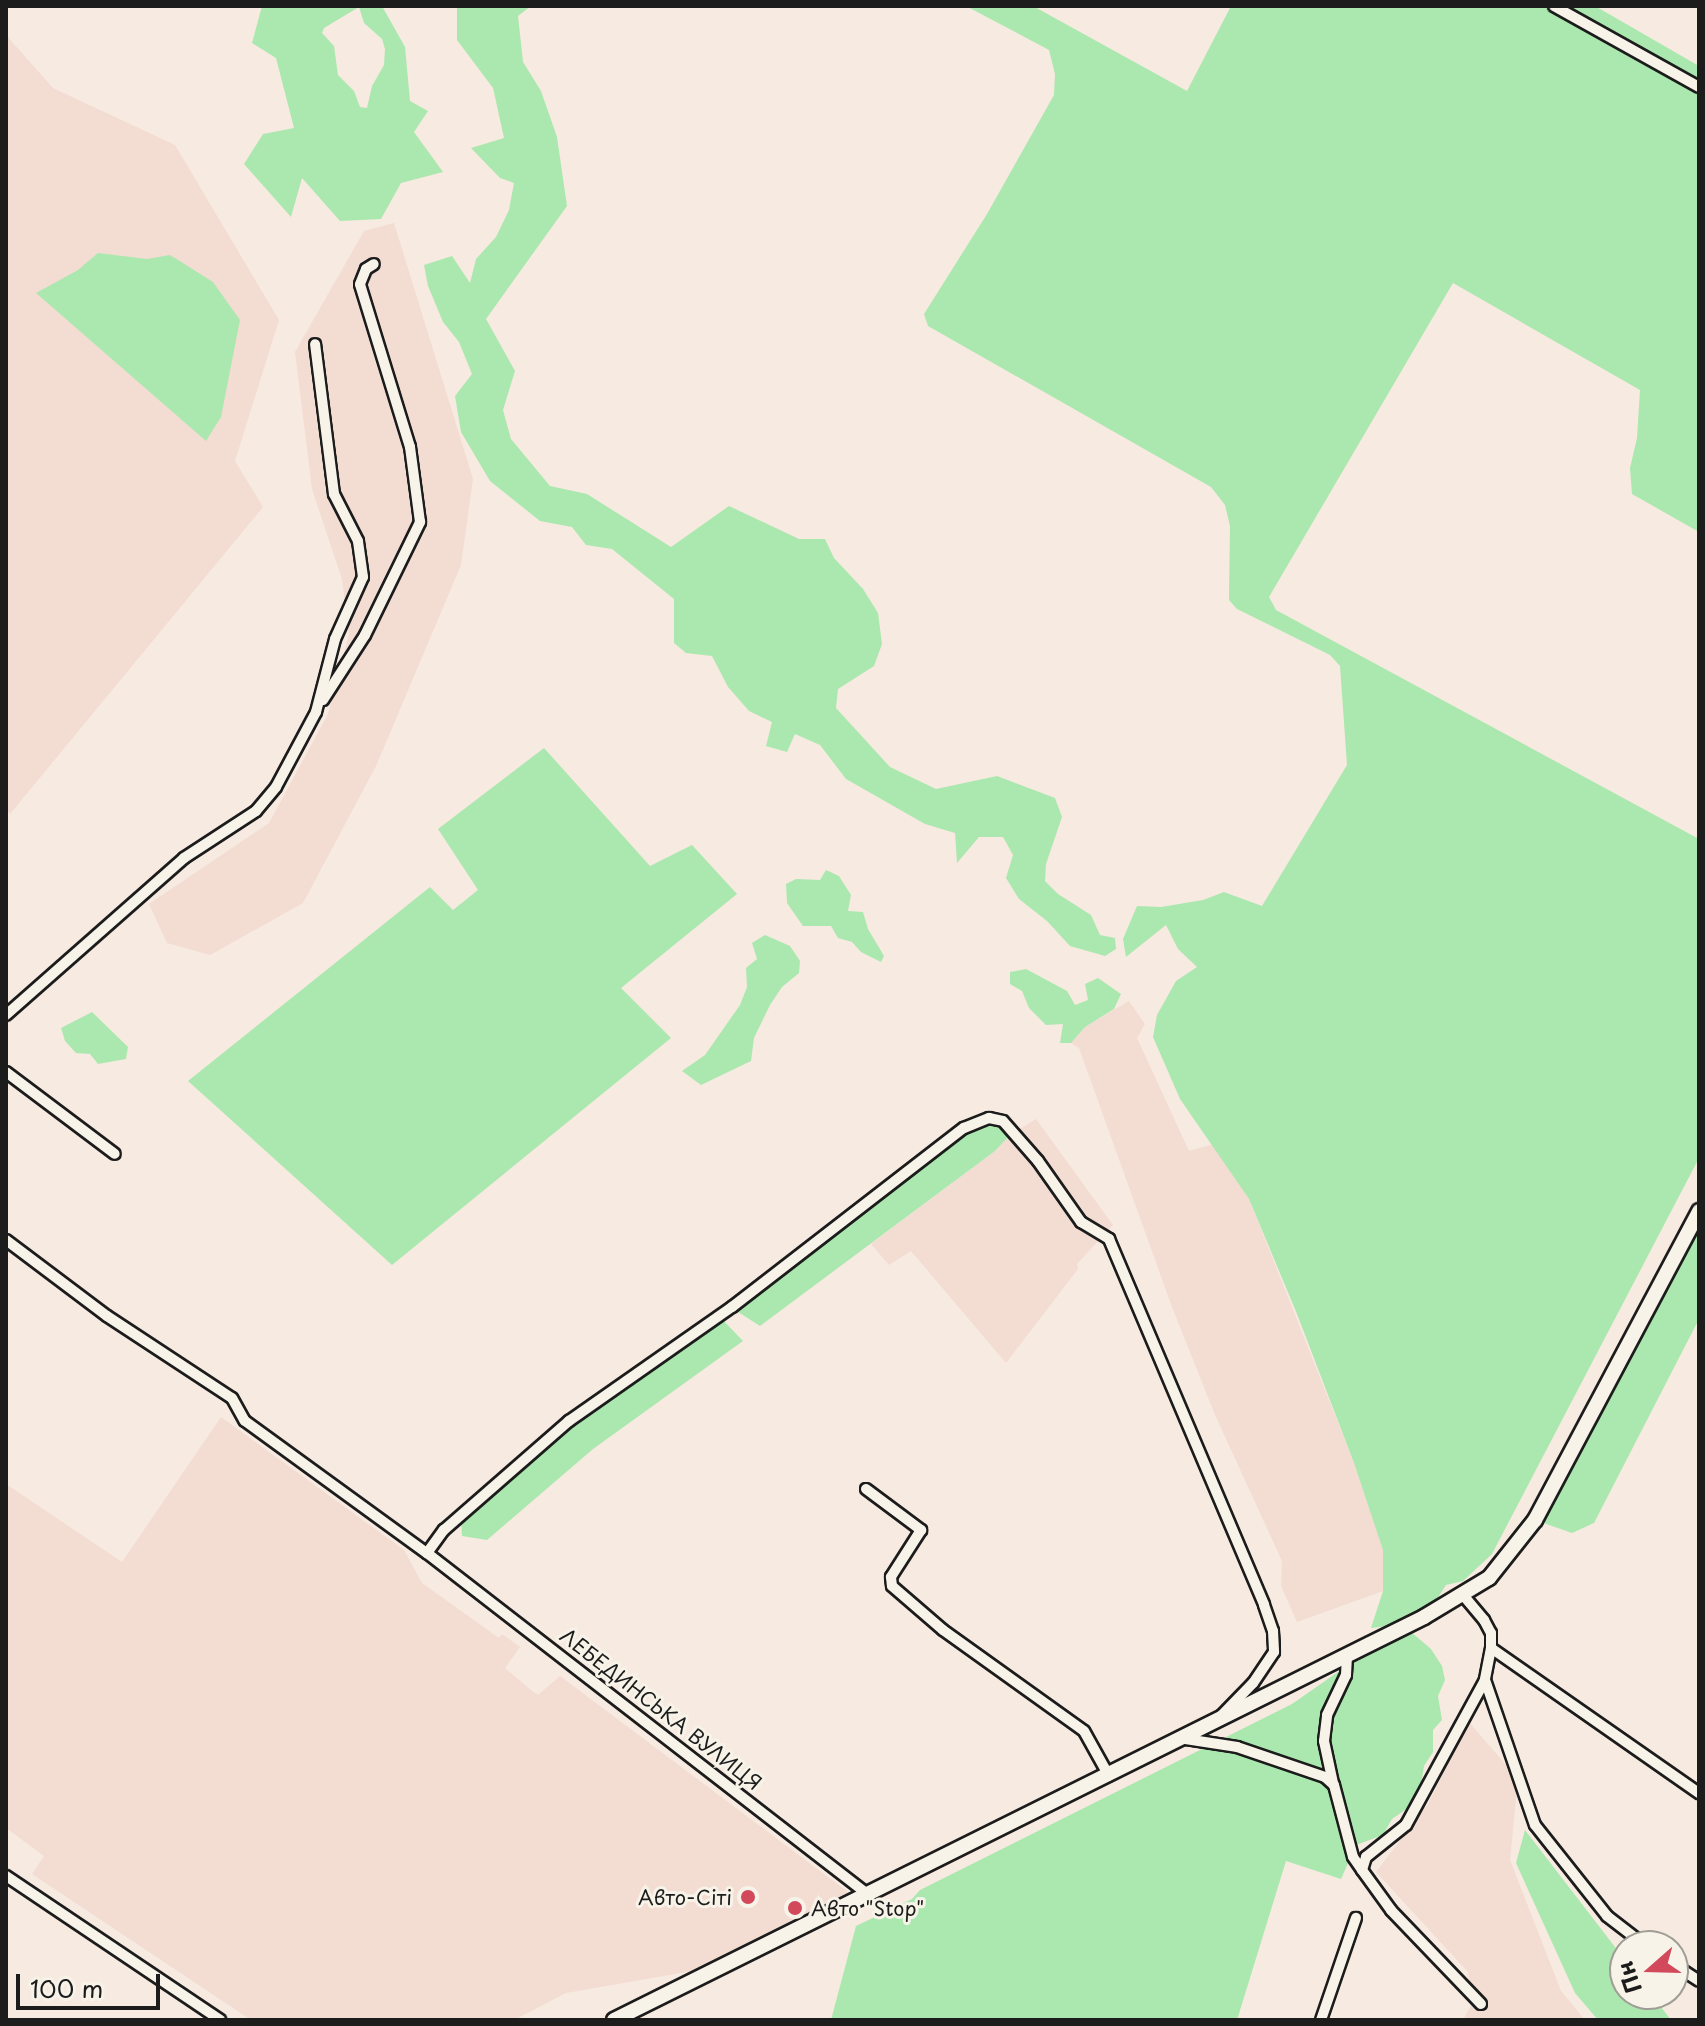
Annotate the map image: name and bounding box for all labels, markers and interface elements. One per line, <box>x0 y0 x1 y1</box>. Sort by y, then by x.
street label: ЛЕБЕДИНСЬКА ВУЛИЦЯ <box>556 1623 766 1795</box>
place label: Авто-Сіті <box>638 1885 732 1909</box>
marker: Авто-Сіті <box>739 1888 757 1906</box>
place label: Авто "Stop" <box>811 1896 924 1920</box>
marker: Авто "Stop" <box>786 1899 804 1917</box>
north arrow <box>1609 1930 1689 2010</box>
text: Пн <box>1607 1957 1649 1998</box>
scale bar <box>20 1958 164 2008</box>
text: 100 m <box>30 1970 103 2006</box>

